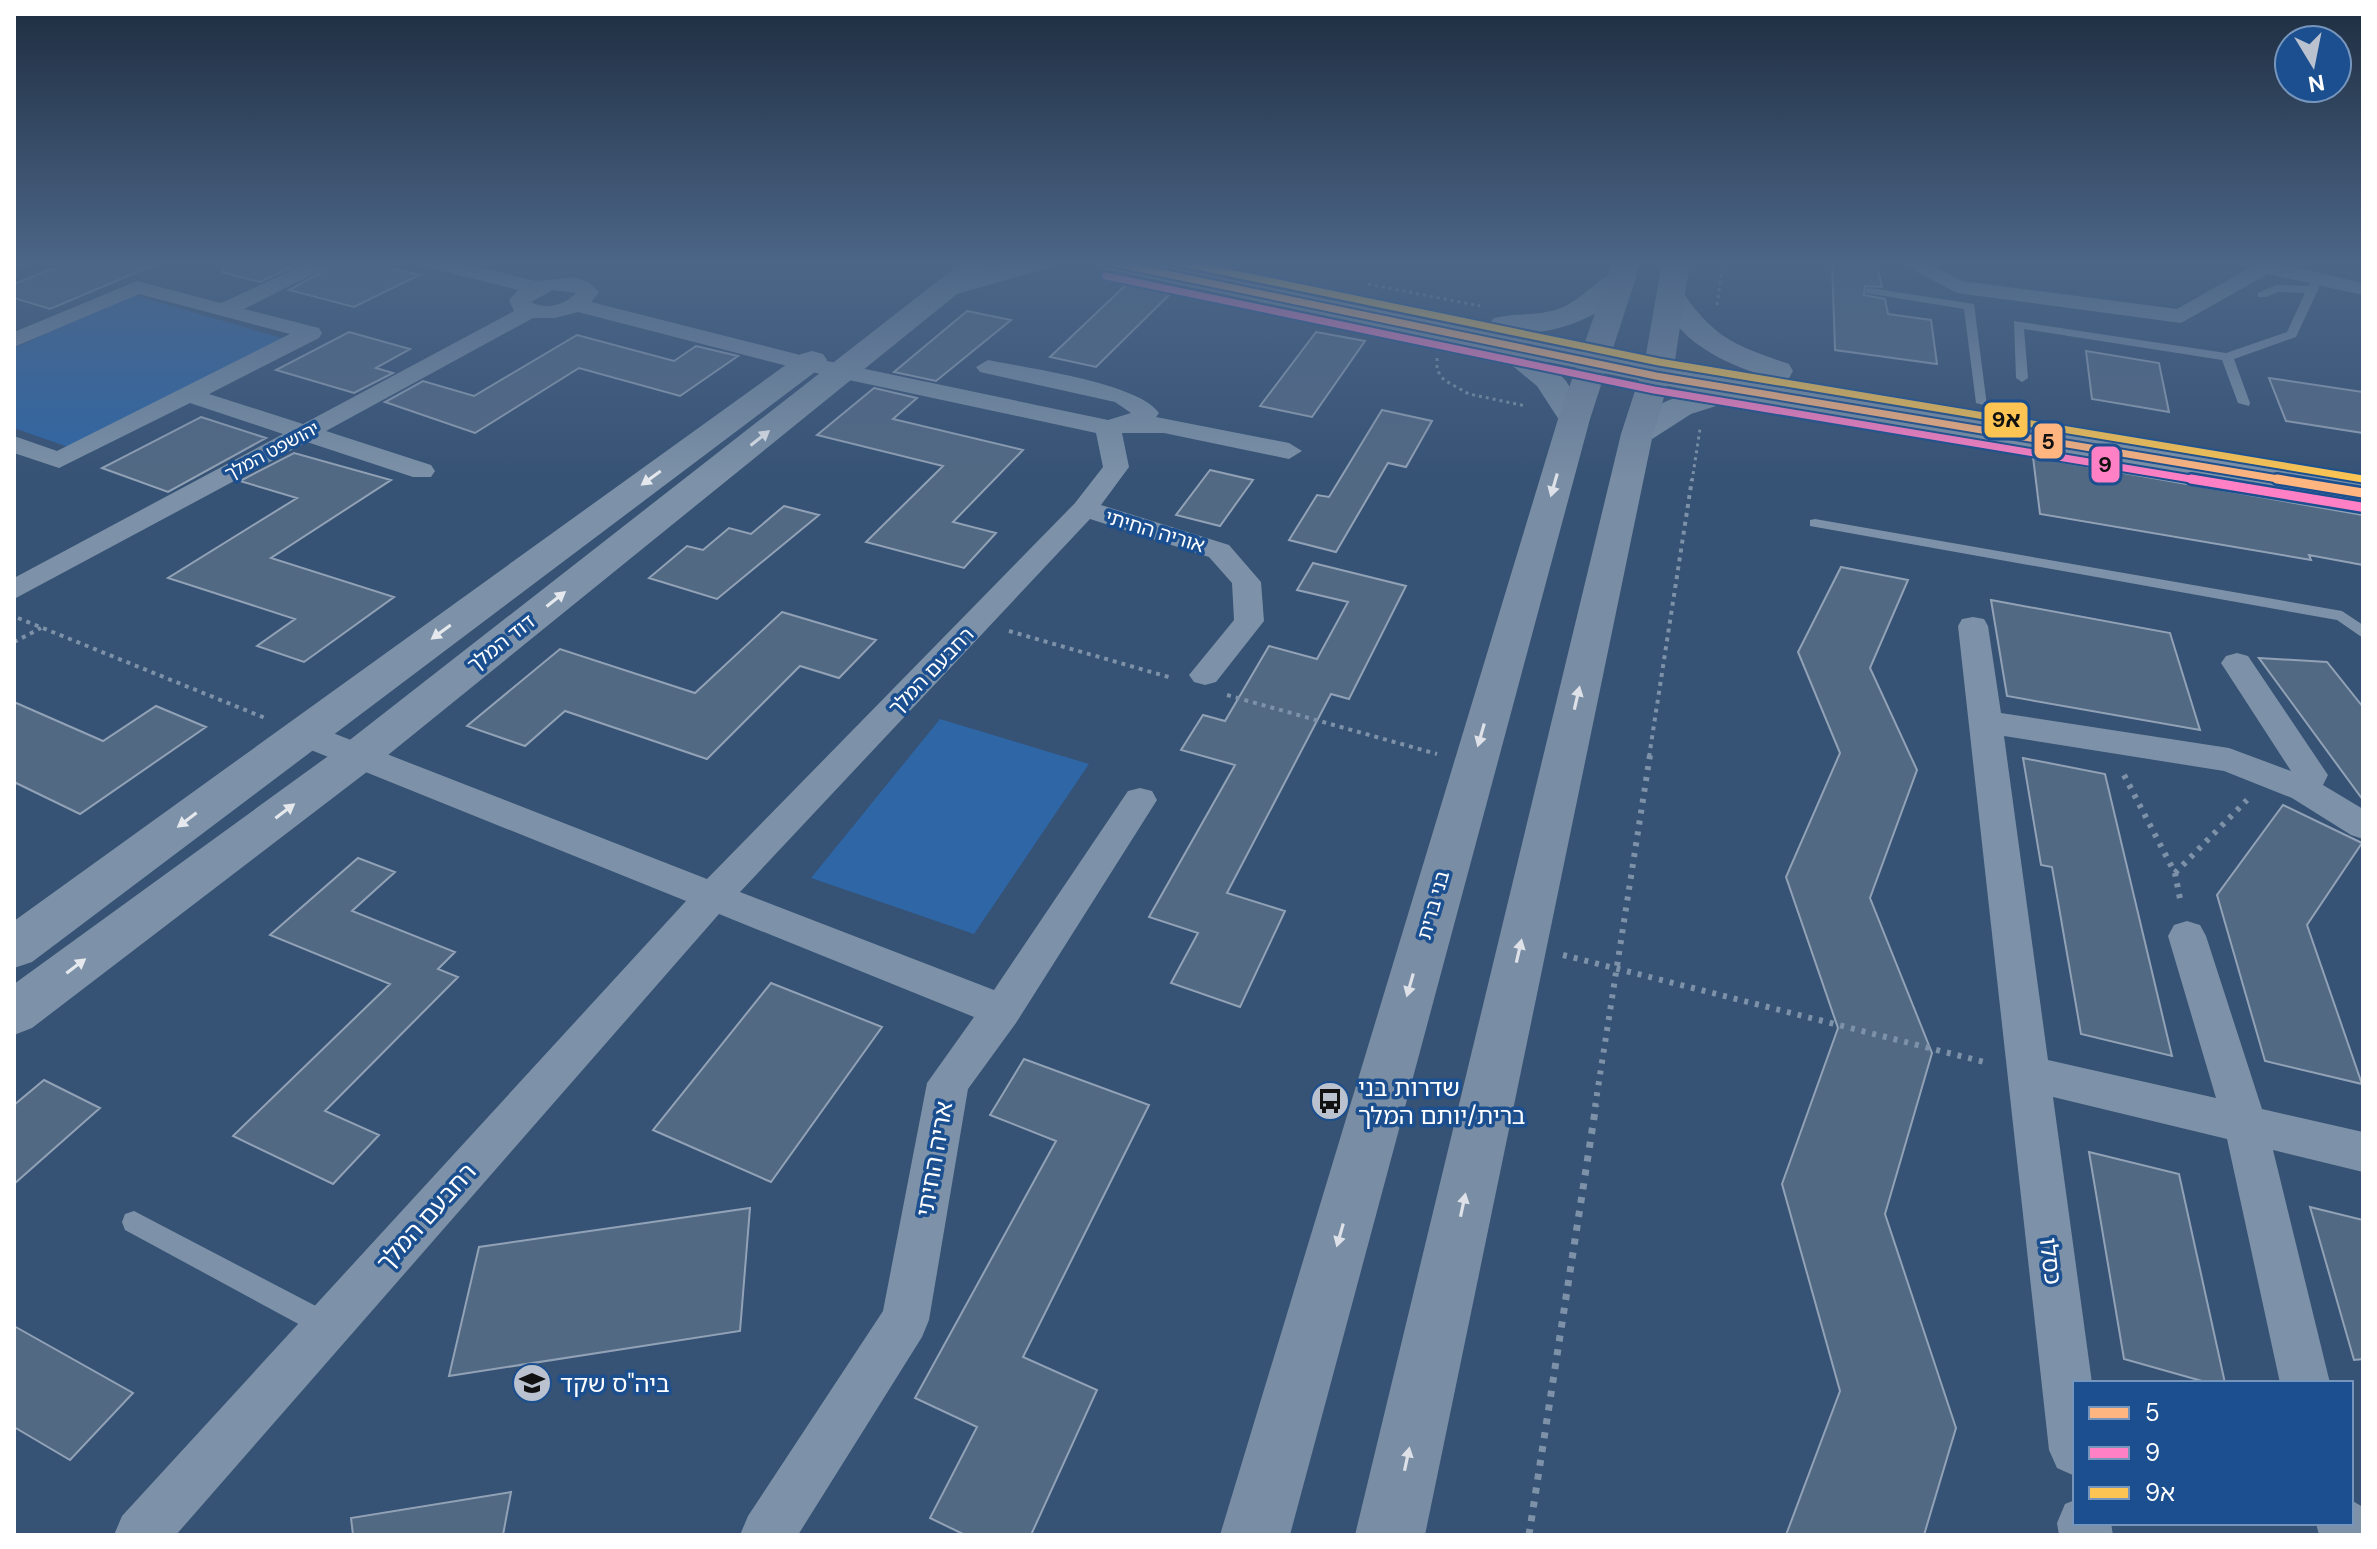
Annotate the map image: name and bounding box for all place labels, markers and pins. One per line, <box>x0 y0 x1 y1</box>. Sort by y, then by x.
place label: שדרות בני ברית/יותם המלך <box>1358 1072 1525 1131</box>
bus stop icon: שדרות בני ברית/יותם המלך <box>1309 1080 1351 1122</box>
school or university icon: ביה"ס שקד <box>511 1362 553 1404</box>
place label: ביה"ס שקד <box>560 1368 670 1399</box>

